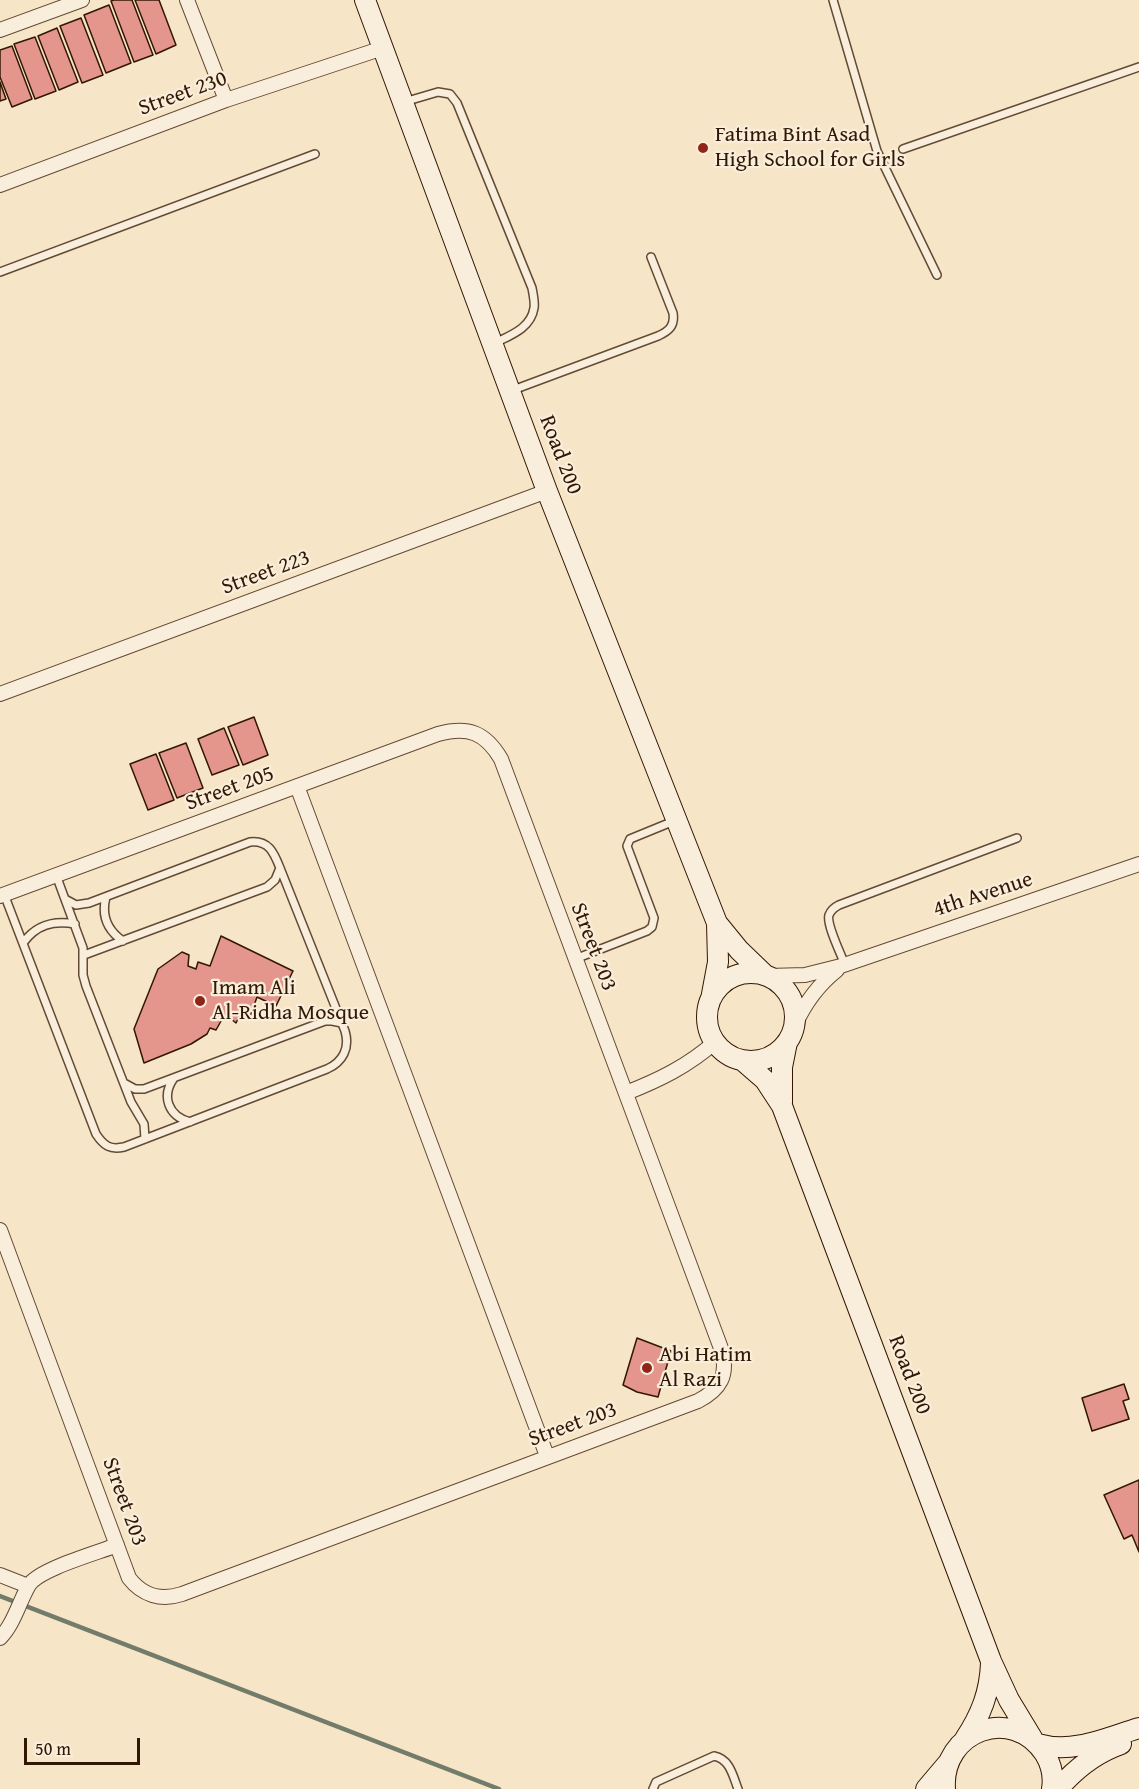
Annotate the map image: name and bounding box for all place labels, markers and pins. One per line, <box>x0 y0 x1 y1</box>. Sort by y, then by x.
place label: Fatima Bint Asad High School for Girls <box>715 122 905 174</box>
marker: Fatima Bint Asad High School for Girls <box>696 141 710 155</box>
place label: Imam Ali Al-Ridha Mosque <box>212 975 369 1026</box>
marker: Imam Ali Al-Ridha Mosque <box>193 994 207 1008</box>
place label: Abi Hatim Al Razi <box>659 1342 752 1394</box>
marker: Abi Hatim Al Razi <box>640 1361 654 1375</box>

